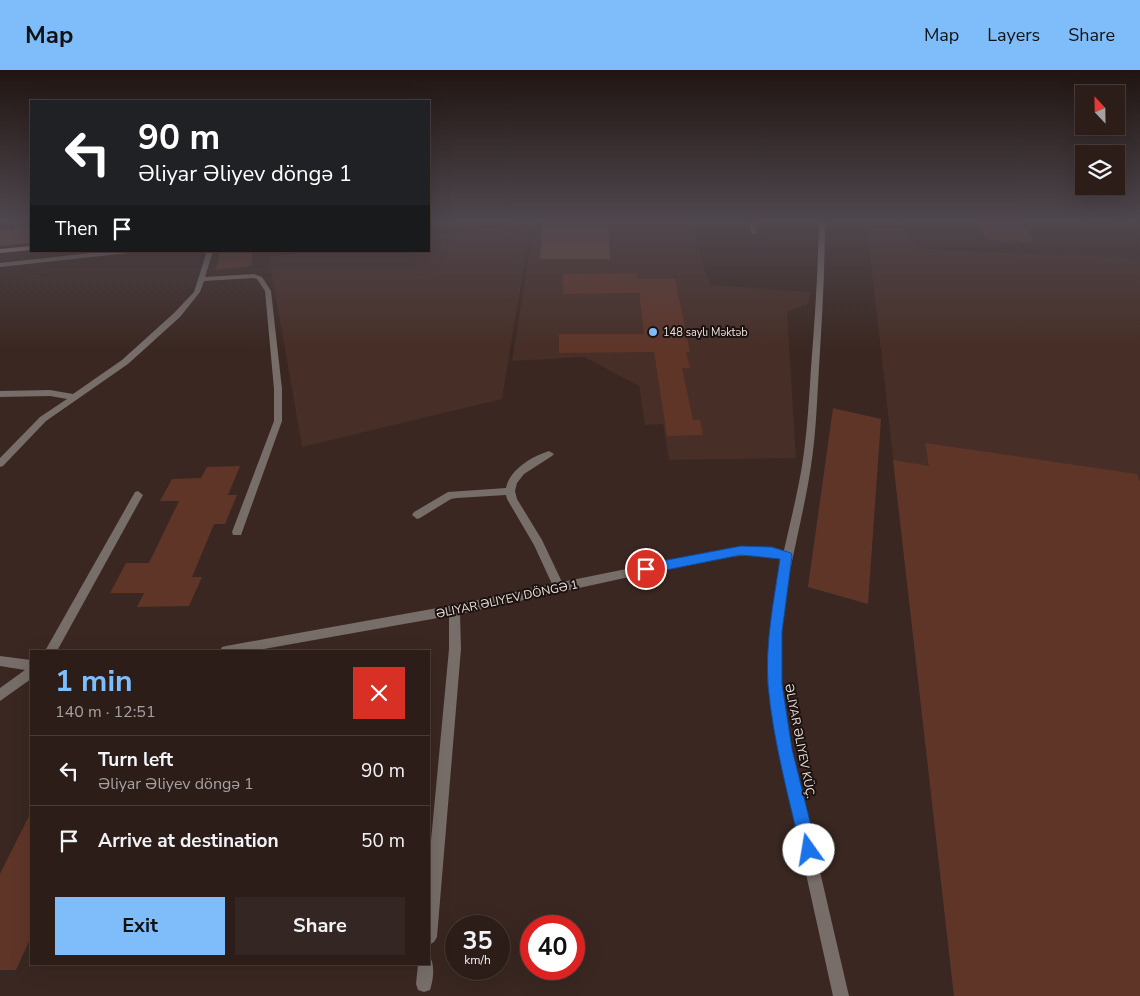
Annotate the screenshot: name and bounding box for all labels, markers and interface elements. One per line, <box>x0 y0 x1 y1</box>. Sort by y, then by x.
text: Map <box>25 19 73 51</box>
text: Map <box>924 23 959 47</box>
text: Layers <box>987 23 1040 47</box>
text: Share <box>1068 23 1115 47</box>
north arrow <box>1075 85 1125 135</box>
map controls <box>1075 85 1125 195</box>
text: 90 m <box>138 114 220 161</box>
icon: left <box>55 120 120 185</box>
button: layers <box>1075 145 1125 195</box>
text: Əliyar Əliyev döngə 1 <box>138 159 352 189</box>
icon: arrive <box>108 215 136 243</box>
text: Then <box>55 216 98 242</box>
place label: 148 saylı Məktəb <box>663 325 748 340</box>
marker: 148 saylı Məktəb <box>647 326 659 338</box>
pin <box>625 548 667 590</box>
icon: arrive <box>632 555 660 583</box>
street label: ƏLIYAR ƏLIYEV DÖNGƏ 1 <box>435 576 579 622</box>
text: 1 min <box>55 661 133 702</box>
button: close <box>353 667 405 719</box>
street label: ƏLIYAR ƏLIYEV KÜÇ. <box>781 682 819 800</box>
text: 140 m · 12:51 <box>55 701 156 723</box>
text: Turn left <box>98 747 173 773</box>
icon: left <box>55 757 83 785</box>
text: 90 m <box>361 758 405 784</box>
text: Əliyar Əliyev döngə 1 <box>98 773 254 795</box>
position arrow <box>782 823 834 875</box>
icon: arrive <box>55 827 83 855</box>
text: Arrive at destination <box>98 828 279 854</box>
text: 50 m <box>361 828 405 854</box>
button: Exit <box>55 897 225 955</box>
button: Share <box>235 897 405 955</box>
speed limit sign: 40 <box>520 915 585 980</box>
text: 35 <box>462 924 493 958</box>
text: km/h <box>464 952 491 968</box>

